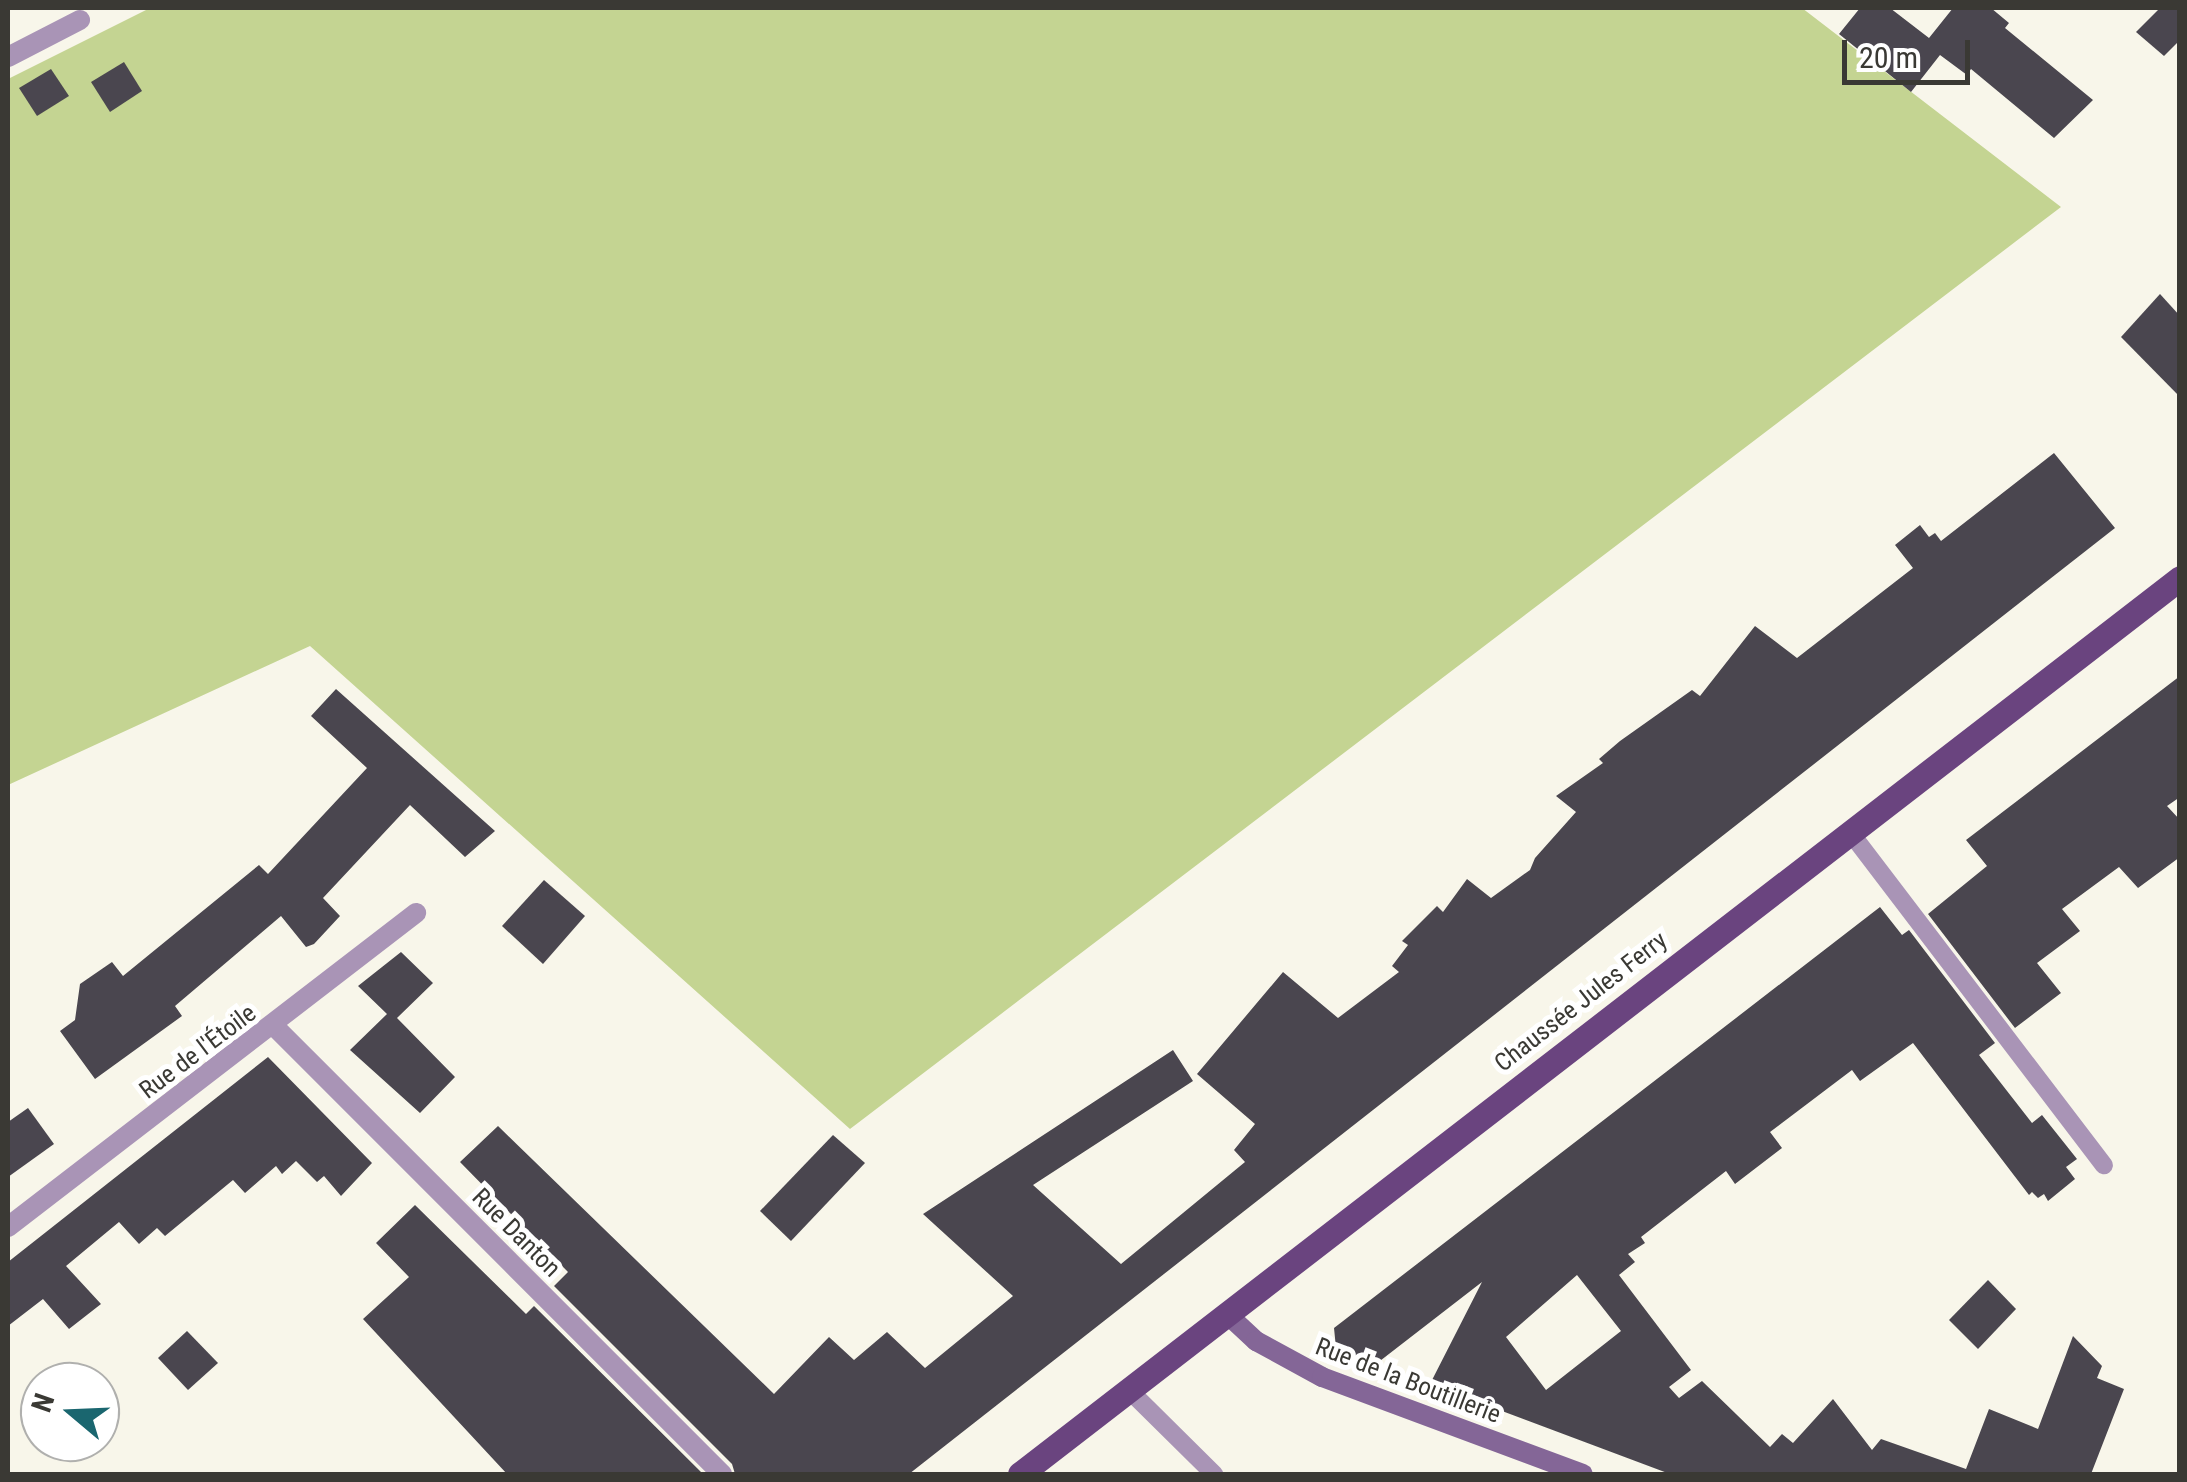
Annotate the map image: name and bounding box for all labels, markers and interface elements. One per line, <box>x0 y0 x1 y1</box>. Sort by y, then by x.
scale bar <box>1847 20 1974 82</box>
text: 20 m <box>1859 40 1918 75</box>
street label: Chaussée Jules Ferry <box>1489 925 1673 1079</box>
street label: Rue de l'Étoile <box>134 998 262 1106</box>
street label: Rue Danton <box>465 1182 567 1284</box>
street label: Rue de la Boutillerie <box>1311 1332 1505 1430</box>
north arrow <box>20 1362 120 1462</box>
text: N <box>25 1389 61 1416</box>

